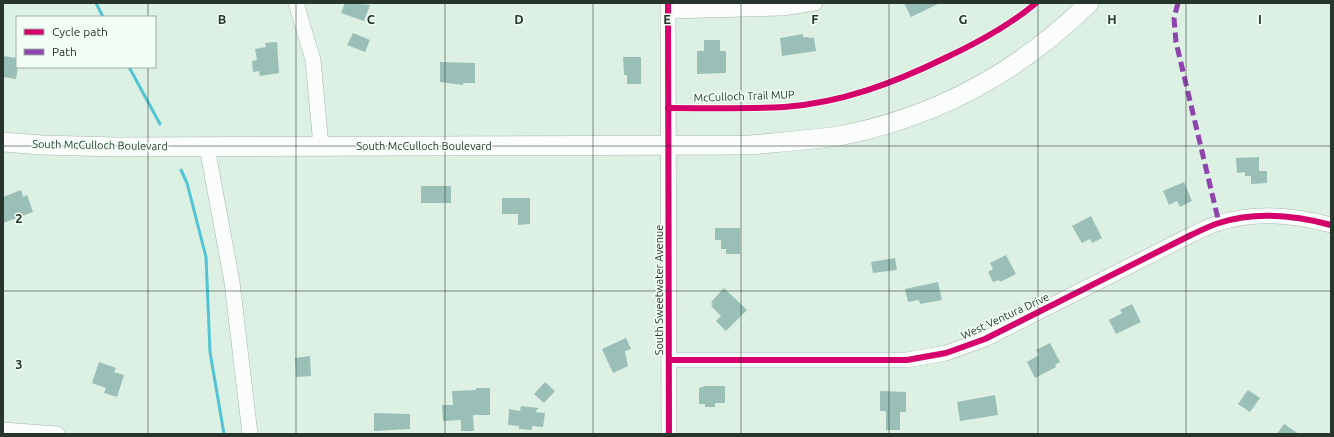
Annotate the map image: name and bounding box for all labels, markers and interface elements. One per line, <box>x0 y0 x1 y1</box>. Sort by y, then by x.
text: B <box>218 12 227 26</box>
text: C <box>367 12 376 26</box>
text: D <box>514 12 524 26</box>
text: E <box>663 12 671 26</box>
text: F <box>811 12 819 26</box>
text: G <box>959 12 968 26</box>
text: H <box>1107 12 1117 26</box>
text: I <box>1258 12 1262 26</box>
legend <box>16 16 156 68</box>
text: Cycle path <box>52 25 108 38</box>
text: Path <box>52 45 77 58</box>
street label: McCulloch Trail MUP <box>693 88 795 104</box>
street label: South McCulloch Boulevard <box>32 138 168 152</box>
street label: South McCulloch Boulevard <box>356 140 492 152</box>
text: 2 <box>15 211 23 225</box>
street label: South Sweetwater Avenue <box>653 225 665 355</box>
street label: West Ventura Drive <box>959 290 1051 342</box>
text: 3 <box>15 357 23 371</box>

